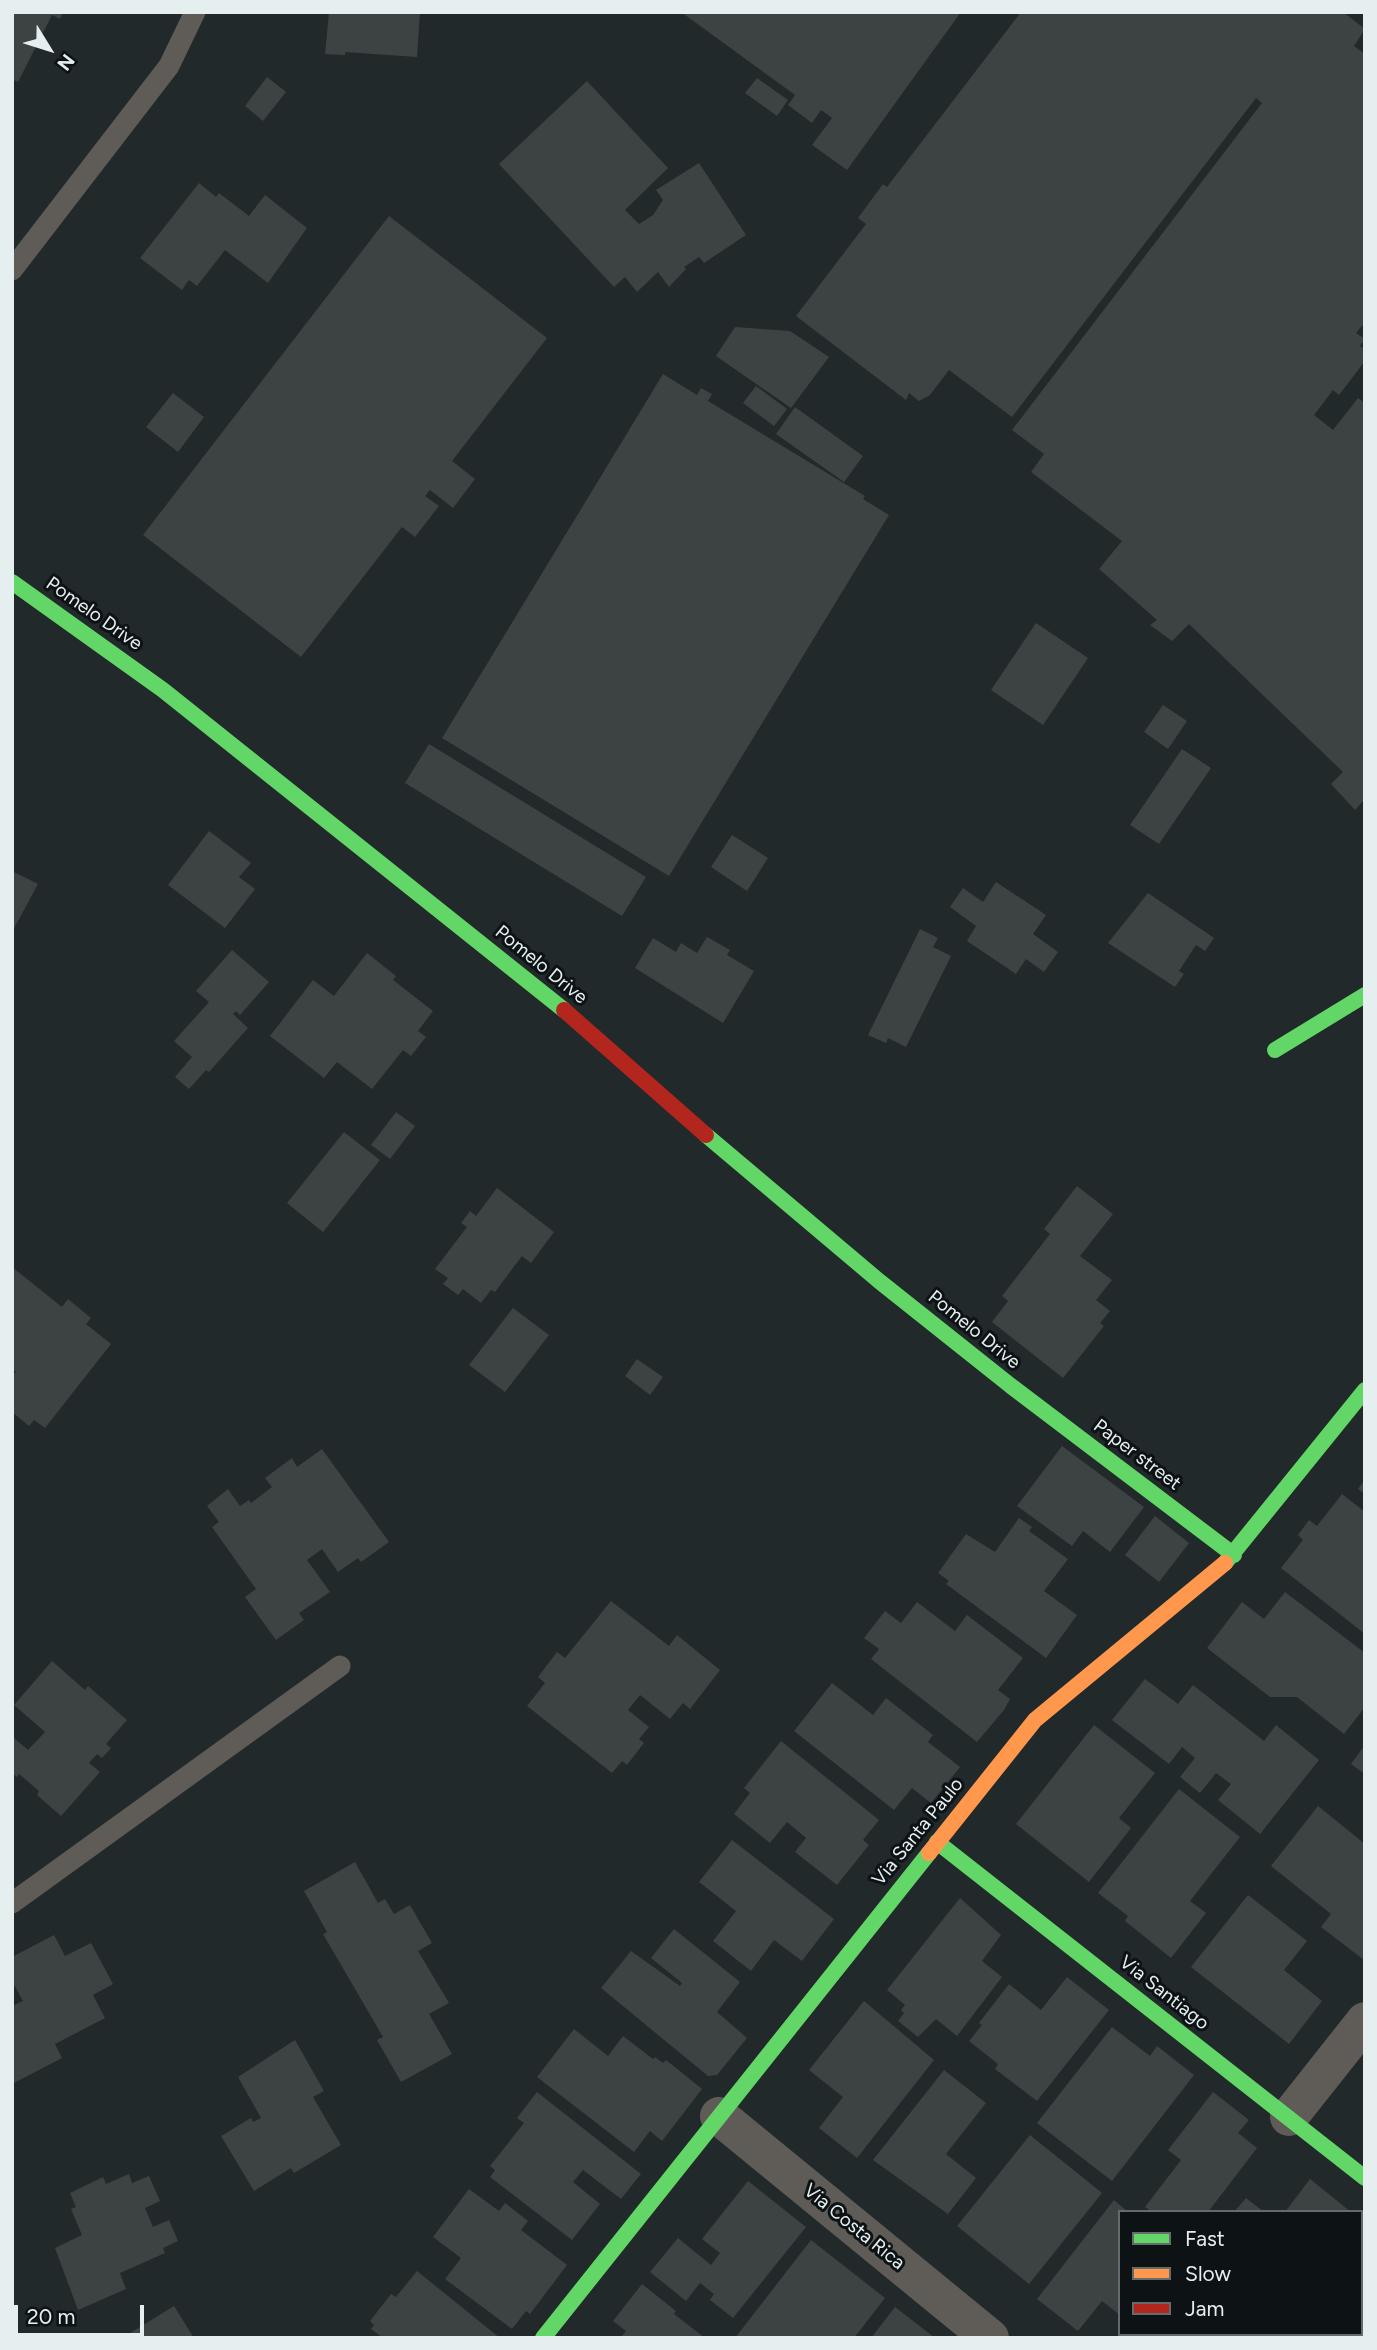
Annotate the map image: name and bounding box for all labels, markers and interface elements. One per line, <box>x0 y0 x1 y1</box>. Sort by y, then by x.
north arrow <box>14 14 84 84</box>
text: N <box>52 49 80 75</box>
street label: Pomelo Drive <box>42 572 146 656</box>
street label: Pomelo Drive <box>490 921 592 1009</box>
street label: Pomelo Drive <box>923 1286 1025 1374</box>
street label: Paper street <box>1089 1415 1185 1495</box>
street label: Via Santa Paulo <box>868 1774 968 1890</box>
street label: Via Santiago <box>1115 1951 1213 2035</box>
street label: Via Costa Rica <box>799 2179 909 2275</box>
legend <box>1118 2210 1363 2336</box>
text: Fast <box>1185 2226 1225 2251</box>
text: Slow <box>1185 2261 1231 2286</box>
scale bar <box>18 2290 147 2334</box>
text: Jam <box>1185 2296 1224 2321</box>
text: 20 m <box>27 2304 75 2329</box>

